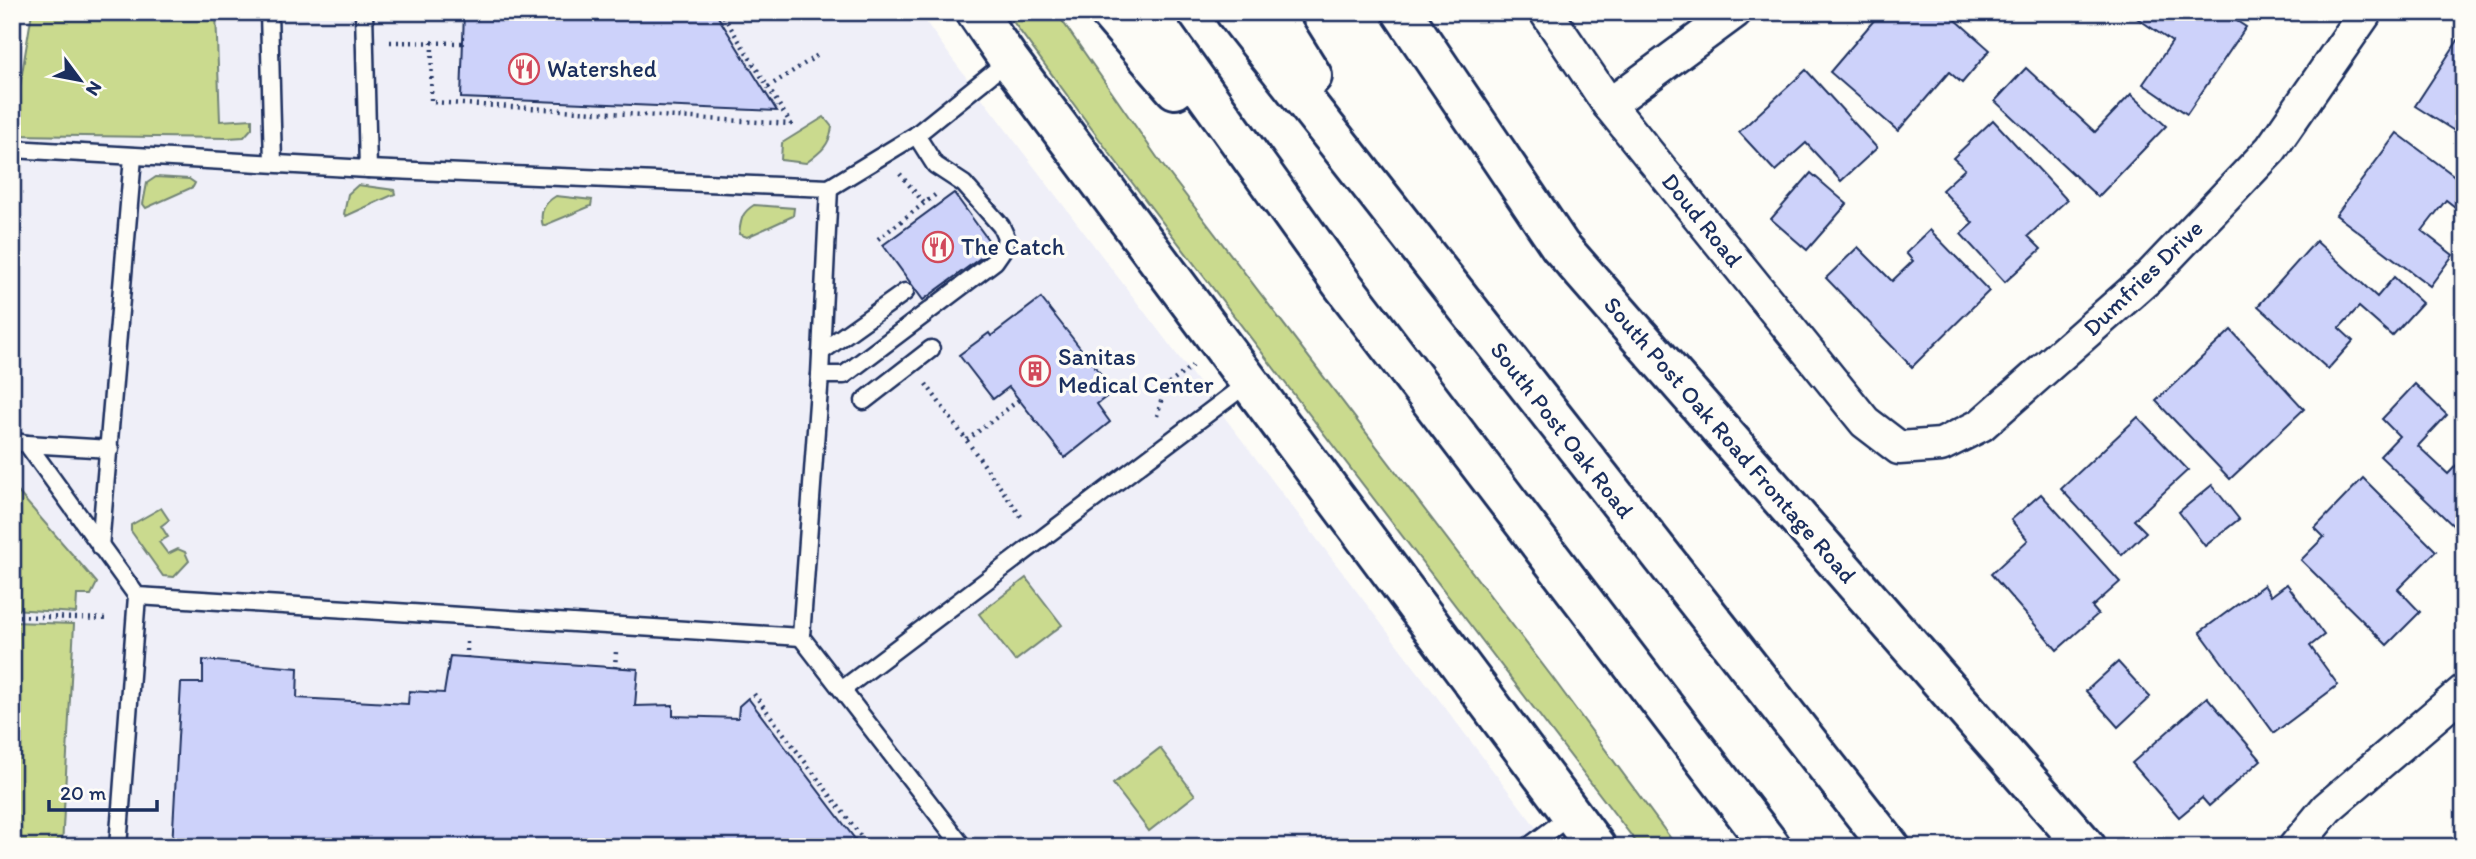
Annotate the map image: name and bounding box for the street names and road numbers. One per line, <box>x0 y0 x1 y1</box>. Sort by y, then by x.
street label: Doud Road <box>1656 167 1749 273</box>
street label: Dumfries Drive <box>2077 213 2209 342</box>
street label: South Post Oak Road Frontage Road <box>1598 291 1863 589</box>
street label: South Post Oak Road <box>1484 336 1640 524</box>

